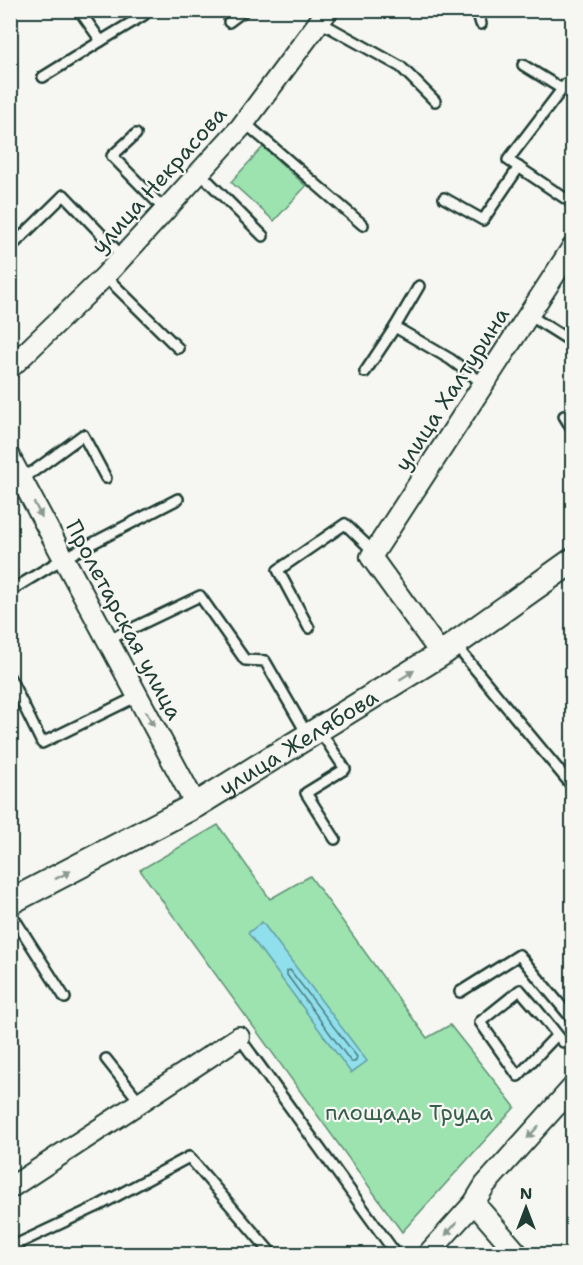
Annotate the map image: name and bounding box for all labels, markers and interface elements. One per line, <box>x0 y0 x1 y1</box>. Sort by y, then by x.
street label: улица Некрасова <box>85 100 233 260</box>
street label: улица Халтурина <box>388 301 516 477</box>
one-way arrow <box>33 502 43 519</box>
street label: Пролетарская улица <box>59 515 189 725</box>
one-way arrow <box>399 669 415 680</box>
street label: улица Желябова <box>214 682 383 802</box>
one-way arrow <box>145 710 155 727</box>
one-way arrow <box>54 870 71 880</box>
park label: площадь Труда <box>325 1098 493 1127</box>
one-way arrow <box>526 1124 540 1139</box>
north arrow <box>496 1178 556 1238</box>
text: N <box>520 1183 532 1204</box>
one-way arrow <box>445 1221 458 1236</box>

